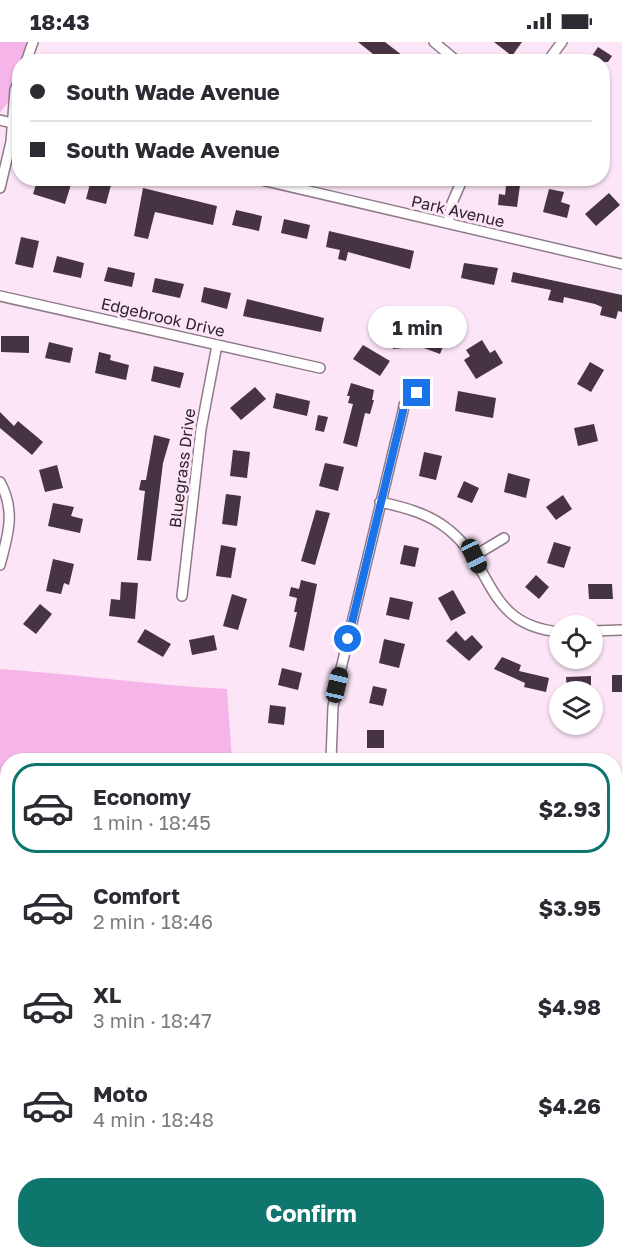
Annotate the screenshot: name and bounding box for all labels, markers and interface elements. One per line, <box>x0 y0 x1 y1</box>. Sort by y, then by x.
text: 18:43 <box>30 8 90 35</box>
text: South Wade Avenue <box>66 78 280 105</box>
text: South Wade Avenue <box>66 136 280 163</box>
street label: Park Avenue <box>409 191 507 231</box>
street label: Edgebrook Drive <box>99 293 227 341</box>
callout: 1 min <box>368 306 466 348</box>
text: 1 min <box>392 315 443 339</box>
route end <box>403 379 430 406</box>
street label: Bluegrass Drive <box>165 407 199 529</box>
car <box>458 536 490 576</box>
map controls <box>549 615 603 735</box>
button: locate <box>549 615 603 669</box>
route start <box>334 625 361 652</box>
car <box>324 665 350 705</box>
button: layers <box>549 681 603 735</box>
icon: car <box>21 781 75 835</box>
text: Economy <box>93 783 191 810</box>
text: $2.93 <box>538 795 601 822</box>
text: 1 min · 18:45 <box>93 810 211 834</box>
icon: car <box>21 880 75 934</box>
text: Comfort <box>93 882 180 909</box>
text: $3.95 <box>538 894 601 921</box>
text: 2 min · 18:46 <box>93 909 213 933</box>
icon: car <box>21 979 75 1033</box>
text: XL <box>93 981 121 1008</box>
text: $4.98 <box>537 993 601 1020</box>
text: 3 min · 18:47 <box>93 1008 212 1032</box>
icon: car <box>21 1078 75 1132</box>
text: Moto <box>93 1080 148 1107</box>
text: $4.26 <box>538 1092 601 1119</box>
text: 4 min · 18:48 <box>93 1107 214 1131</box>
button: Confirm <box>18 1178 604 1247</box>

